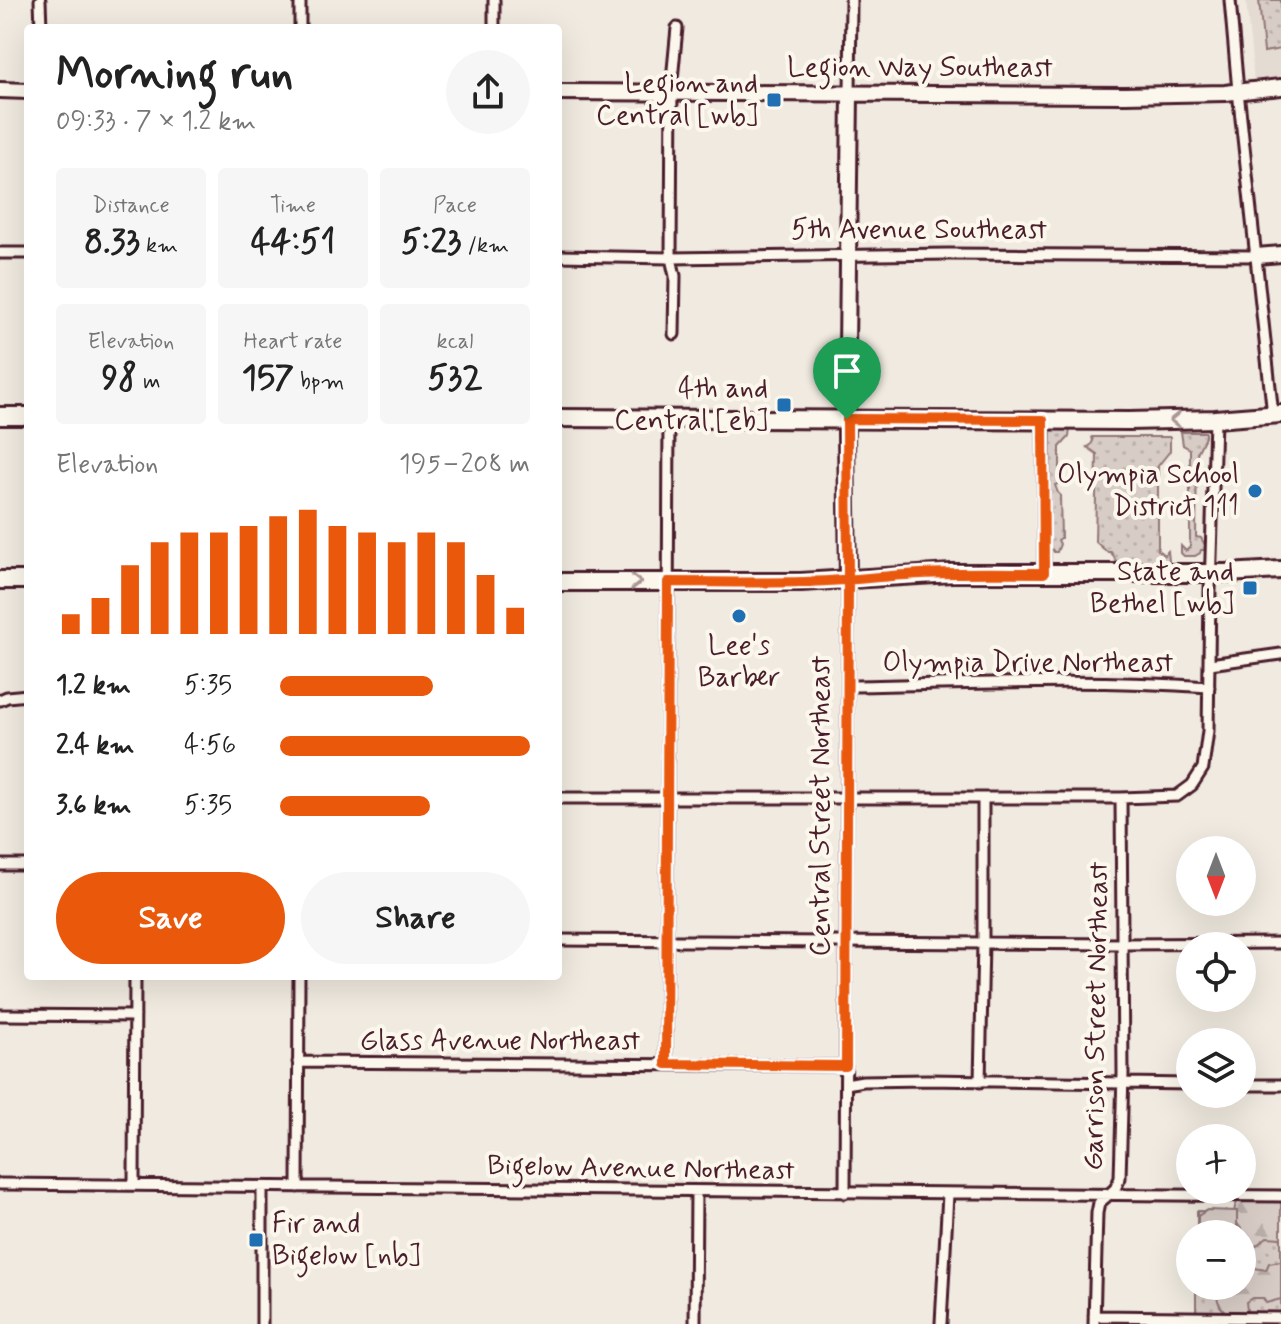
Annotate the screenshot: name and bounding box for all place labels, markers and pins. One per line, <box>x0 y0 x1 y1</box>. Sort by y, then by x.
place label: Legion and Central [wb] <box>596 66 758 135</box>
marker: Legion and Central [wb] <box>765 91 783 109</box>
pin <box>813 337 881 419</box>
place label: 4th and Central [eb] <box>614 371 768 440</box>
marker: 4th and Central [eb] <box>775 396 793 414</box>
place label: Olympia School District 111 <box>1057 457 1239 526</box>
marker: Olympia School District 111 <box>1246 482 1264 500</box>
place label: State and Bethel [wb] <box>1090 554 1234 623</box>
marker: State and Bethel [wb] <box>1241 579 1259 597</box>
marker: Lee's Barber <box>730 607 748 625</box>
place label: Lee's Barber <box>698 628 780 697</box>
place label: Fir and Bigelow [nb] <box>272 1206 421 1278</box>
marker: Fir and Bigelow [nb] <box>247 1231 265 1249</box>

